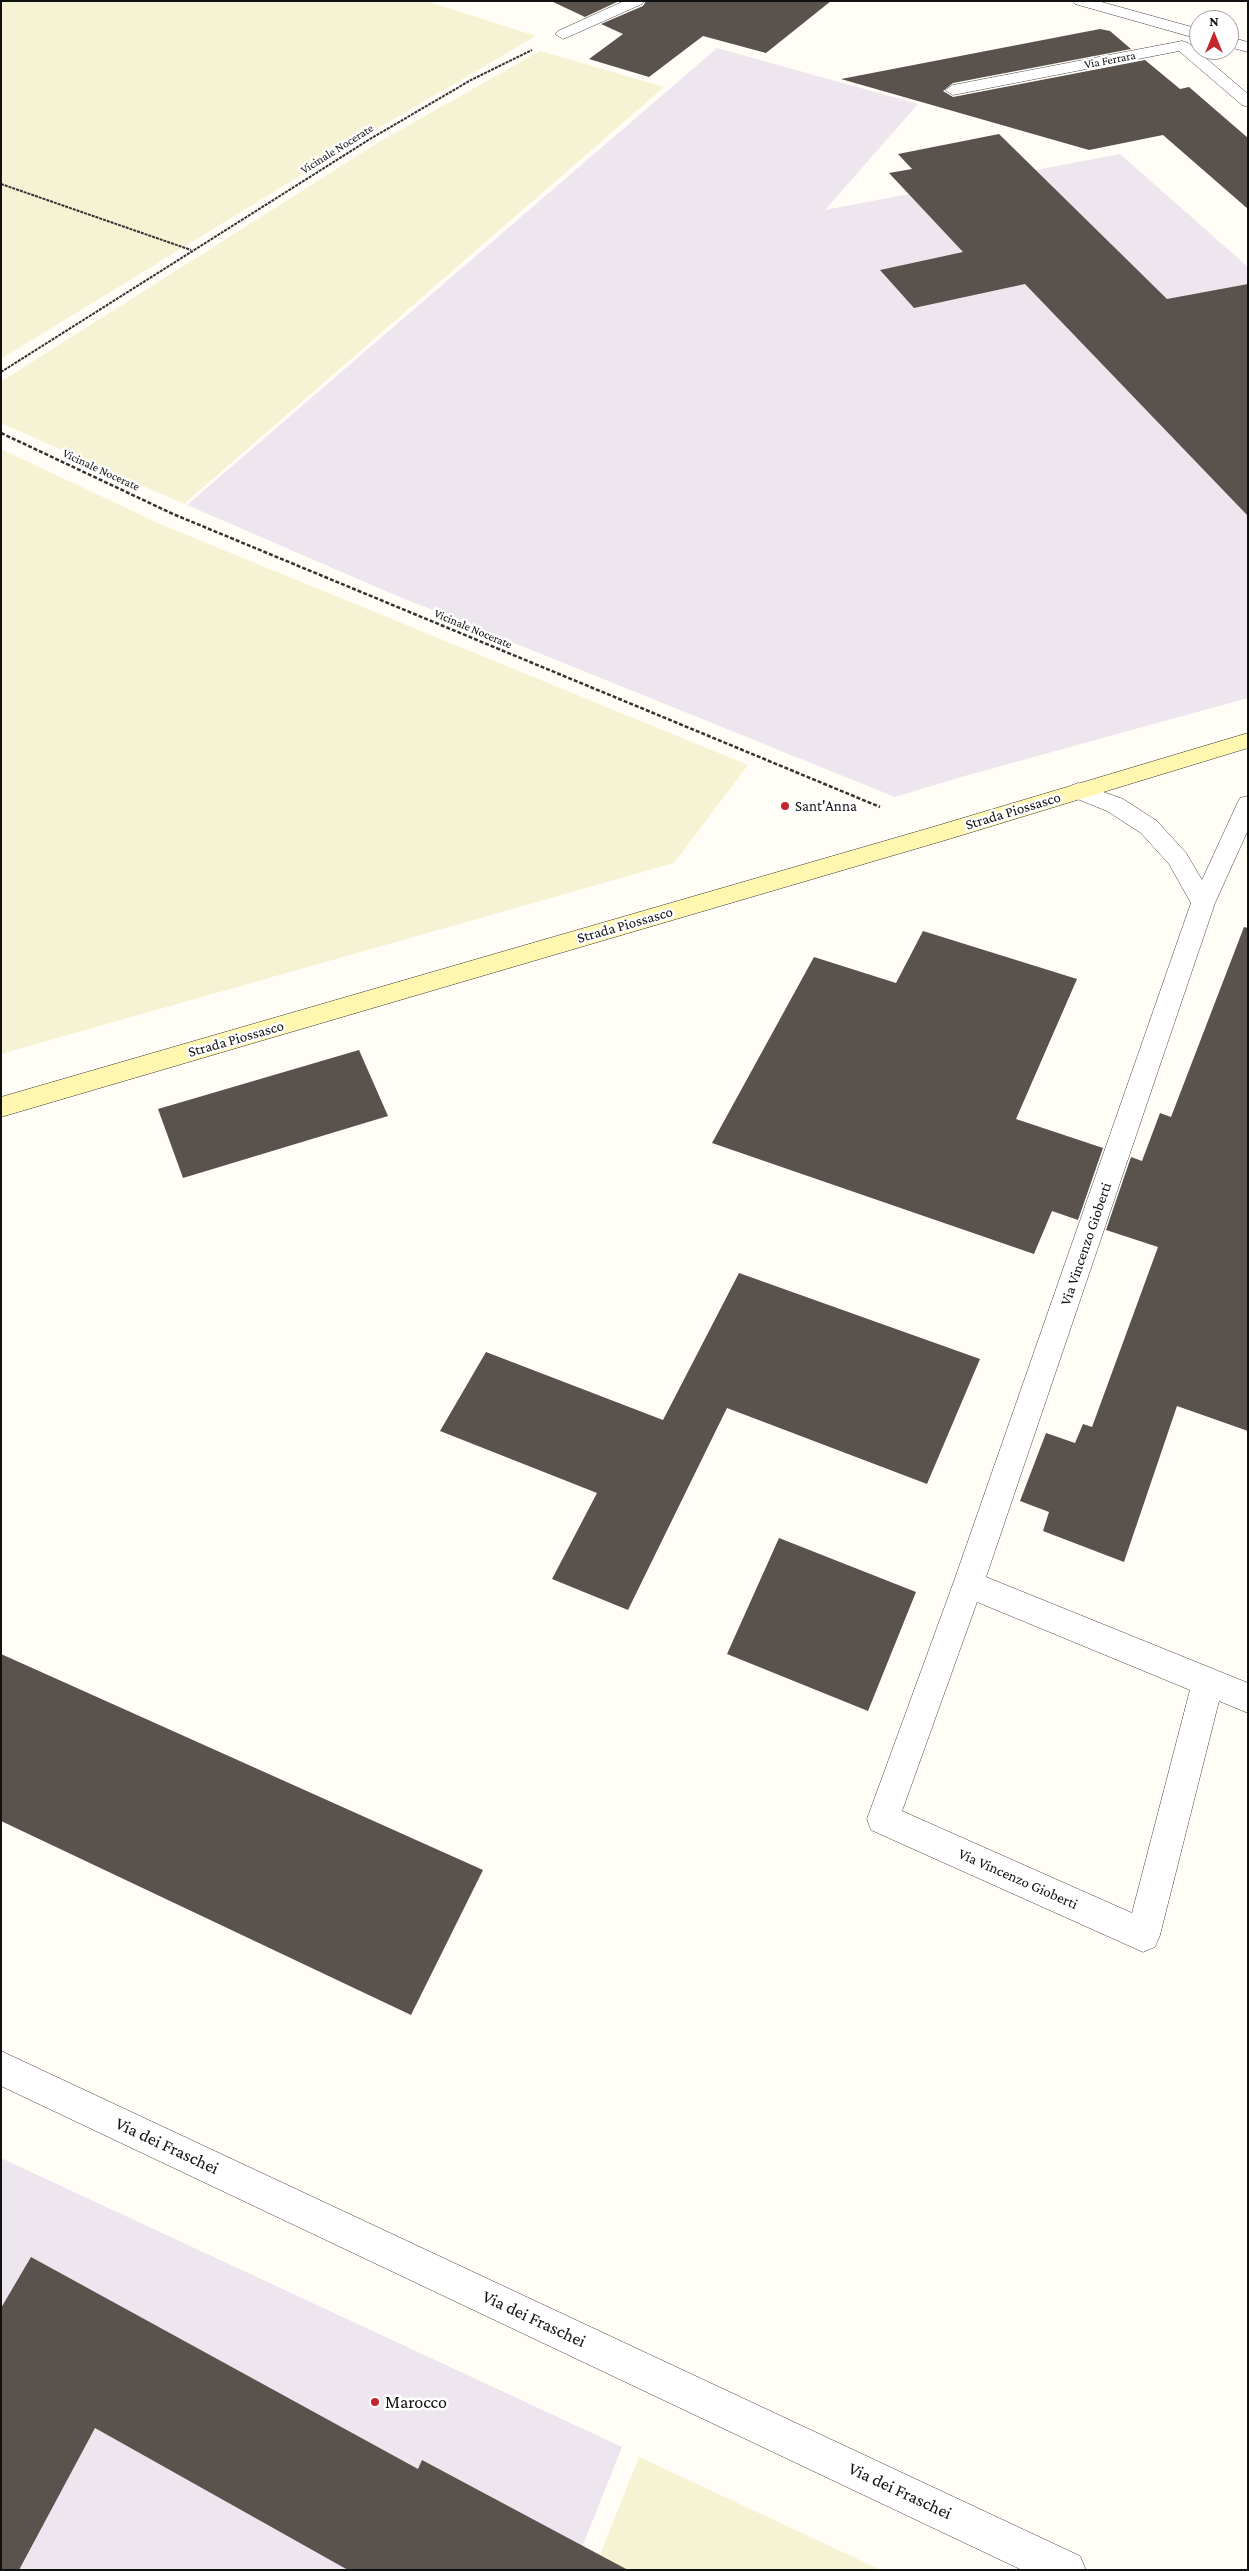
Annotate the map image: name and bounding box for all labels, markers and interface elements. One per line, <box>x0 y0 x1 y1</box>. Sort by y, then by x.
north arrow <box>1189 10 1239 60</box>
text: N <box>1209 13 1219 29</box>
street label: Via Ferrara <box>1083 48 1137 72</box>
street label: Vicinale Nocerate <box>298 121 376 177</box>
street label: Vicinale Nocerate <box>60 446 142 494</box>
street label: Vicinale Nocerate <box>432 606 514 652</box>
street label: Strada Piossasco <box>963 788 1063 834</box>
place label: Sant'Anna <box>795 797 857 815</box>
marker: Sant'Anna <box>779 800 791 812</box>
street label: Strada Piossasco <box>575 903 675 947</box>
street label: Strada Piossasco <box>186 1017 286 1061</box>
street label: Via Vincenzo Gioberti <box>1056 1180 1116 1308</box>
street label: Via Vincenzo Gioberti <box>955 1845 1081 1913</box>
street label: Via dei Fraschei <box>112 2113 222 2179</box>
street label: Via dei Fraschei <box>479 2286 589 2352</box>
place label: Marocco <box>385 2391 447 2413</box>
marker: Marocco <box>369 2396 381 2408</box>
street label: Via dei Fraschei <box>845 2458 955 2524</box>

